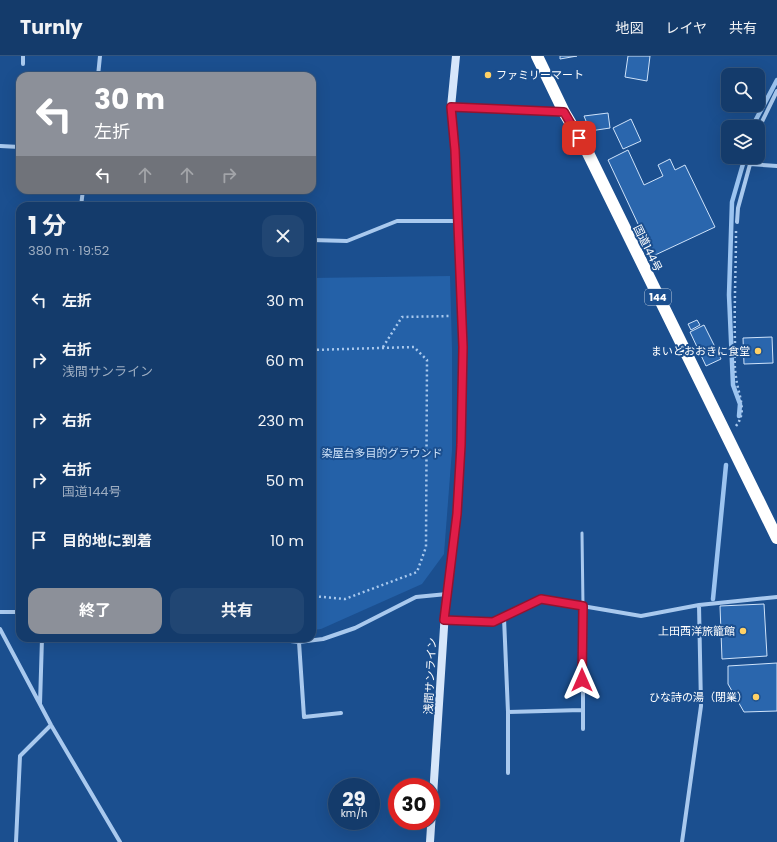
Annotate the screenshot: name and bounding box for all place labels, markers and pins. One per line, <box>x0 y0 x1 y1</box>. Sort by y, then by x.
place label: ファミリーマート <box>496 67 584 83</box>
marker: ファミリーマート <box>483 70 493 80</box>
pin <box>562 121 596 155</box>
place label: まいどおおきに食堂 <box>651 343 750 359</box>
marker: まいどおおきに食堂 <box>753 346 763 356</box>
place label: 上田西洋旅籠館 <box>658 623 735 639</box>
marker: 上田西洋旅籠館 <box>738 626 748 636</box>
place label: ひな詩の湯（閉業） <box>649 689 748 705</box>
marker: ひな詩の湯（閉業） <box>751 692 761 702</box>

